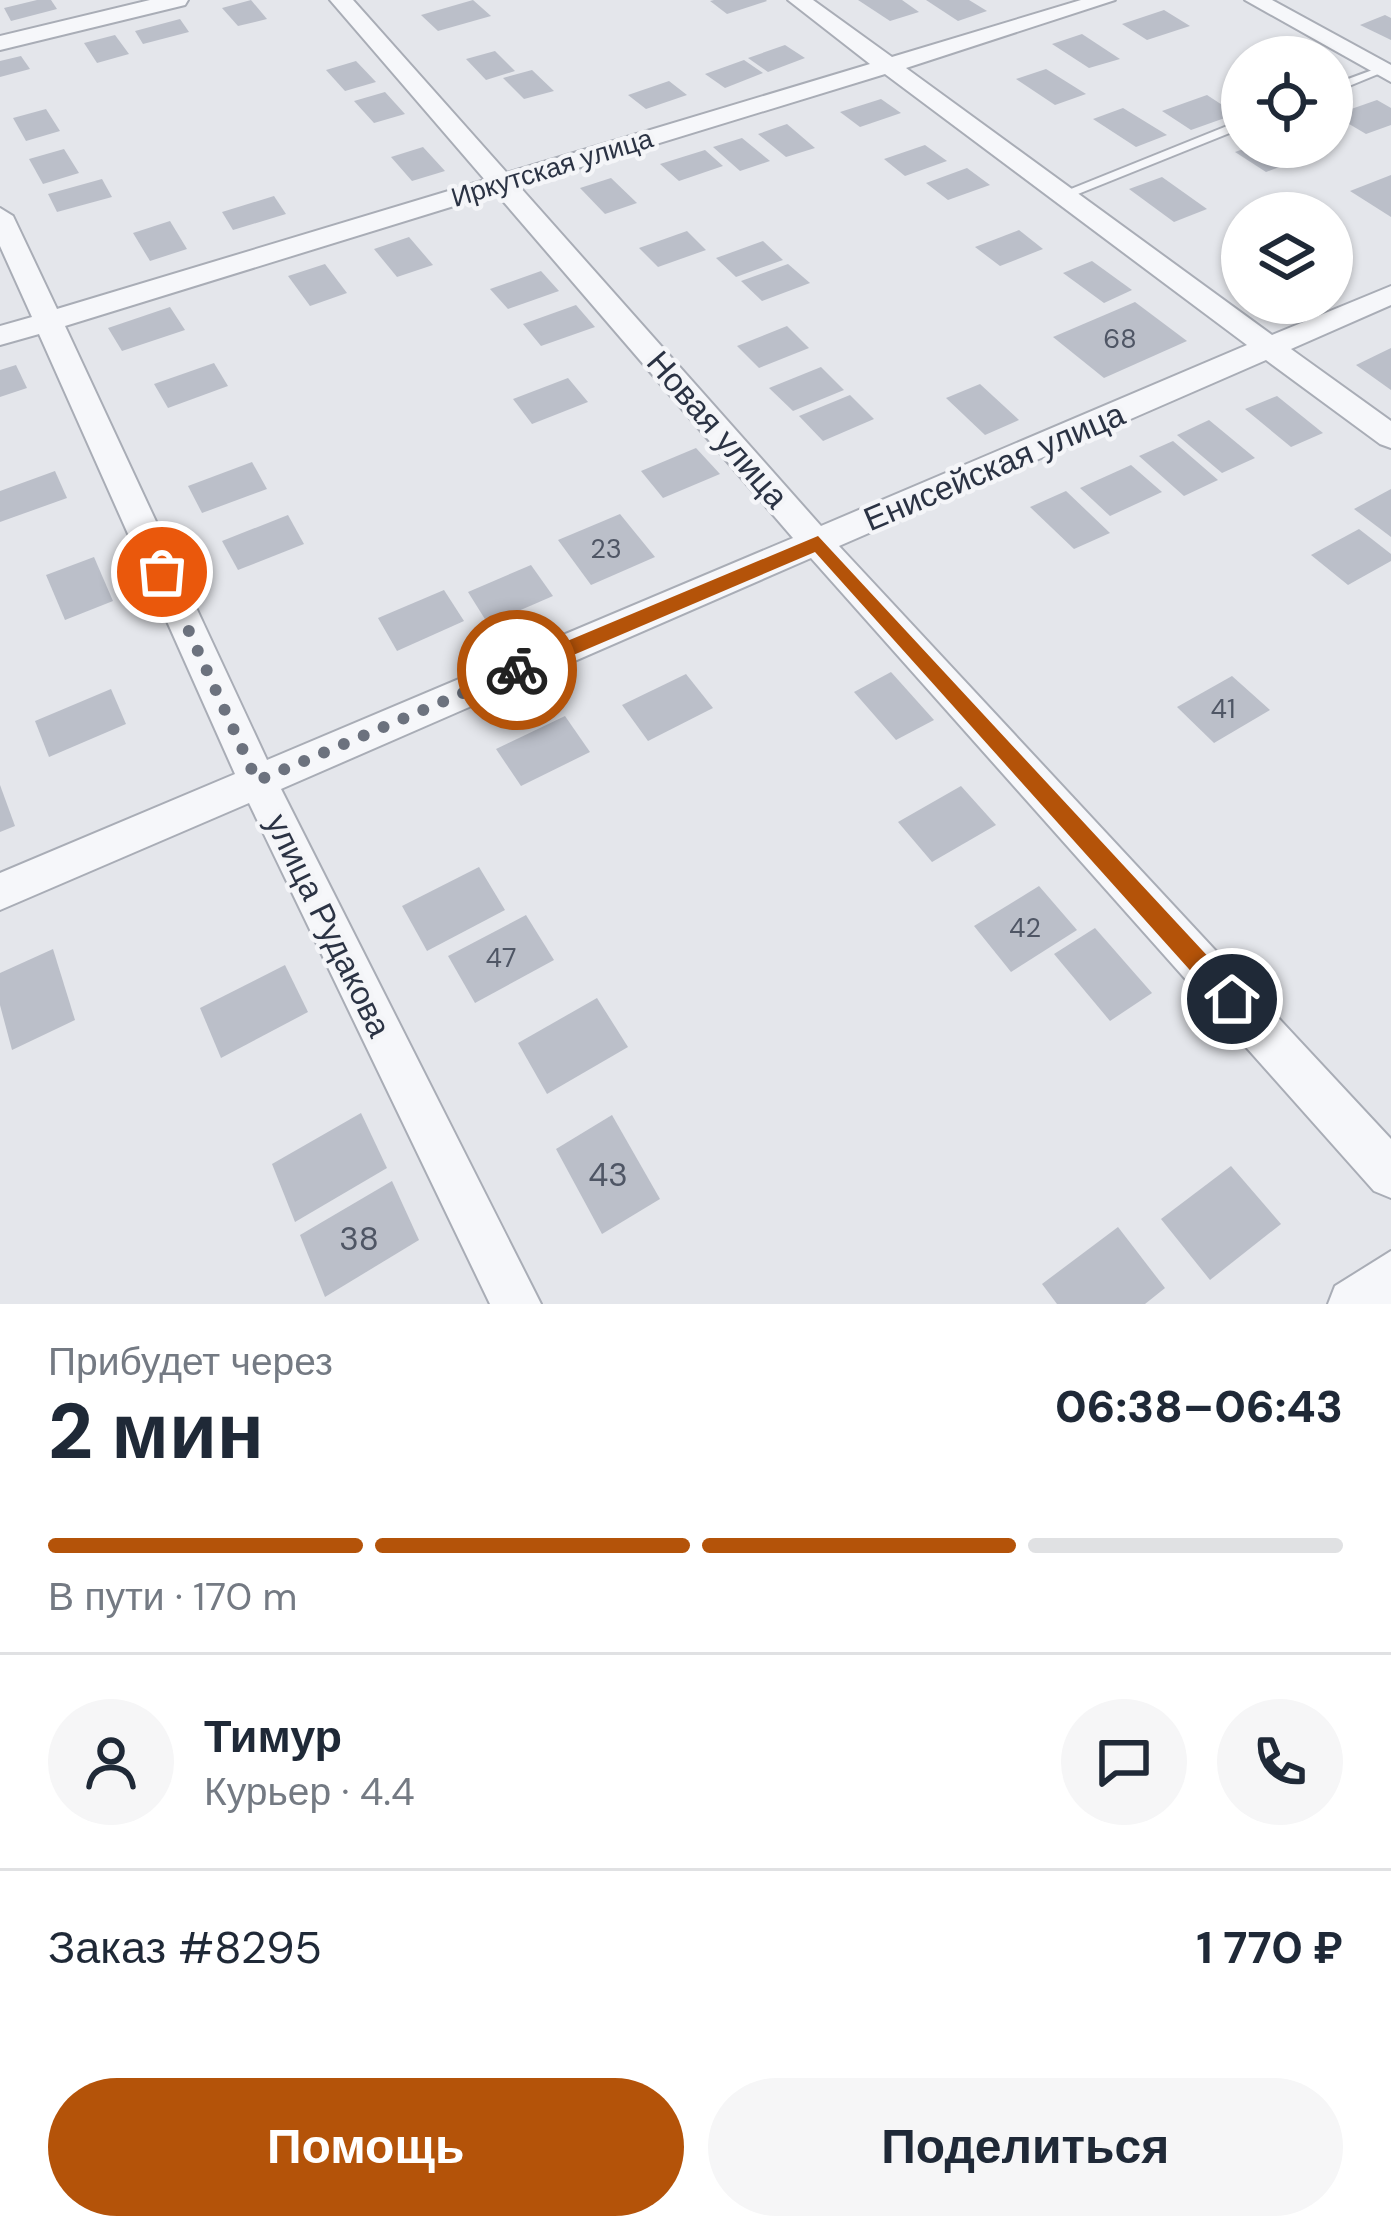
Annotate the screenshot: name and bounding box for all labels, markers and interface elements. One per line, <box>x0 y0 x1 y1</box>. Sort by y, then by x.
map controls <box>1221 36 1353 324</box>
button: locate <box>1221 36 1353 168</box>
street label: Иркутская улица <box>447 120 658 215</box>
button: layers <box>1221 192 1353 324</box>
house number: 68 <box>1103 321 1137 356</box>
street label: Новая улица <box>637 342 798 518</box>
street label: Енисейская улица <box>857 392 1132 541</box>
pin <box>111 521 213 623</box>
house number: 23 <box>590 531 622 566</box>
icon: bag <box>129 539 195 605</box>
courier <box>457 610 577 730</box>
icon: bike <box>484 637 550 703</box>
house number: 41 <box>1211 691 1235 726</box>
street label: улица Рудакова <box>256 806 401 1045</box>
house number: 42 <box>1009 910 1041 945</box>
house number: 47 <box>486 940 516 975</box>
pin <box>1181 948 1283 1050</box>
icon: home <box>1199 966 1265 1032</box>
house number: 43 <box>588 1153 628 1196</box>
house number: 38 <box>339 1217 379 1260</box>
text: Прибудет через <box>48 1336 333 1387</box>
text: 06:38–06:43 <box>1055 1377 1343 1436</box>
text: 2 мин <box>48 1381 264 1482</box>
text: В пути · 170 m <box>48 1571 297 1622</box>
button: person <box>48 1699 174 1825</box>
button: chat <box>1061 1699 1187 1825</box>
button: phone <box>1217 1699 1343 1825</box>
text: Тимур <box>204 1707 342 1766</box>
text: Курьер · 4.4 <box>204 1766 415 1817</box>
text: Заказ #8295 <box>48 1918 322 1977</box>
text: 1 770 ₽ <box>1196 1918 1343 1977</box>
button: Помощь <box>48 2078 684 2216</box>
button: Поделиться <box>708 2078 1343 2216</box>

